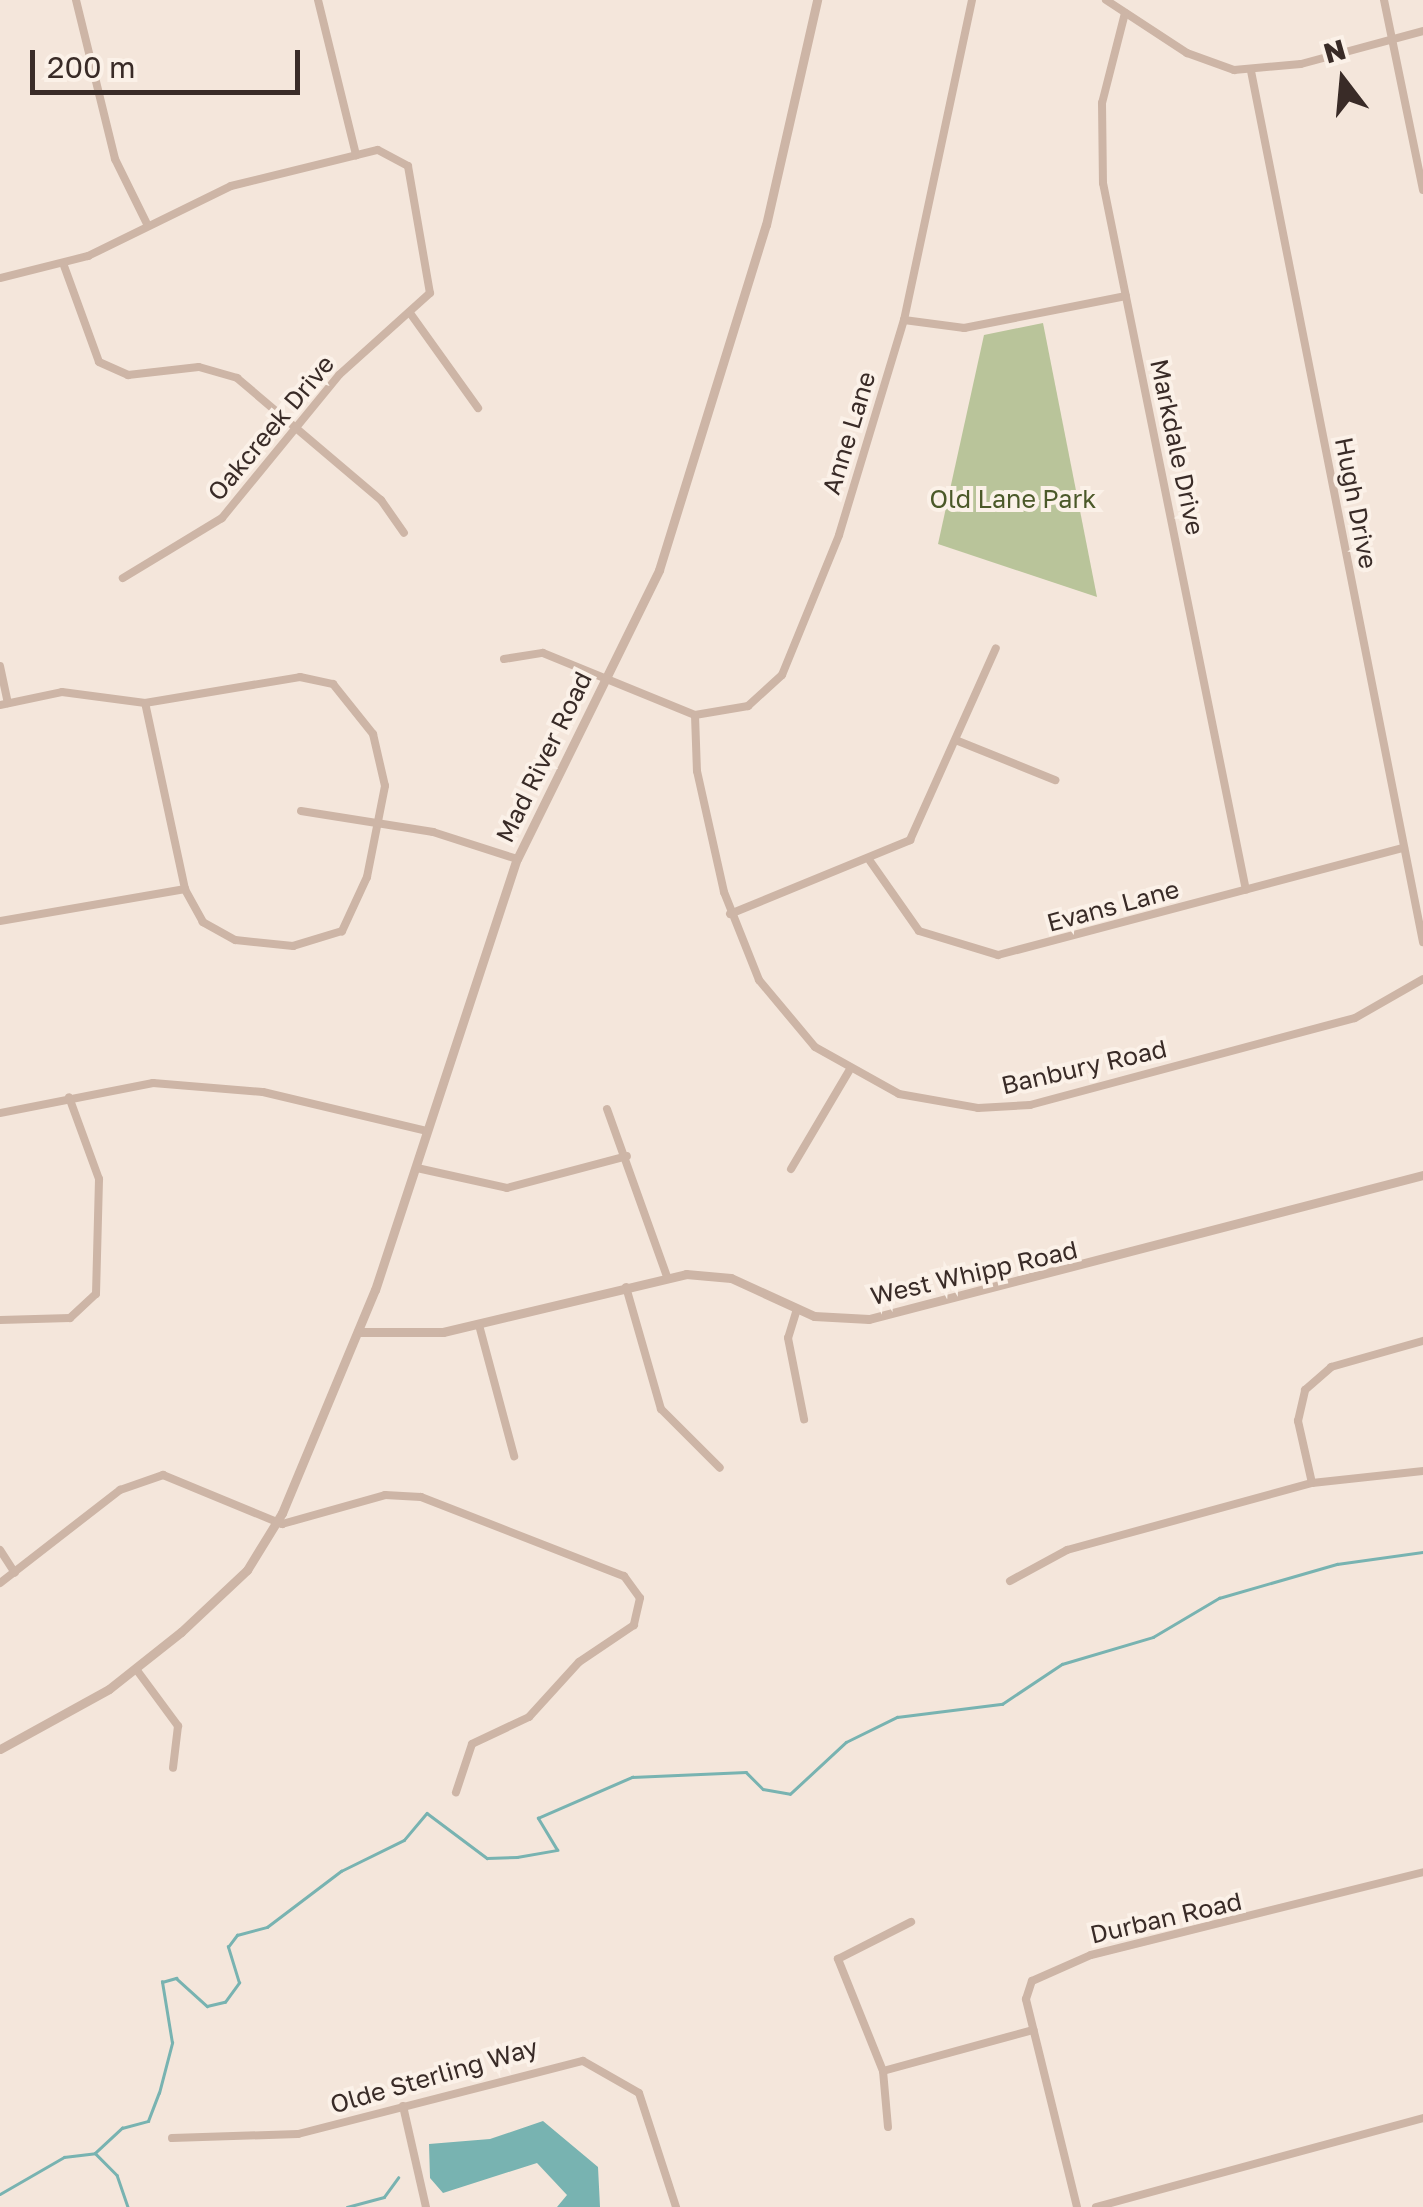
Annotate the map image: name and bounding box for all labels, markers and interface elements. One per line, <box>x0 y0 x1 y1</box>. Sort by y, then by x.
scale bar <box>35 30 305 92</box>
north arrow <box>1293 30 1393 130</box>
text: N <box>1320 32 1349 69</box>
text: 200 m <box>47 49 136 85</box>
street label: Oakcreek Drive <box>201 349 341 507</box>
street label: Markdale Drive <box>1144 356 1210 538</box>
street label: Anne Lane <box>816 368 882 498</box>
street label: Hugh Drive <box>1329 435 1383 571</box>
park label: Old Lane Park <box>930 484 1096 514</box>
street label: Mad River Road <box>490 667 598 847</box>
street label: Evans Lane <box>1044 874 1182 938</box>
street label: Banbury Road <box>998 1033 1170 1101</box>
street label: West Whipp Road <box>868 1235 1080 1311</box>
street label: Durban Road <box>1087 1886 1245 1950</box>
street label: Olde Sterling Way <box>327 2032 541 2120</box>

